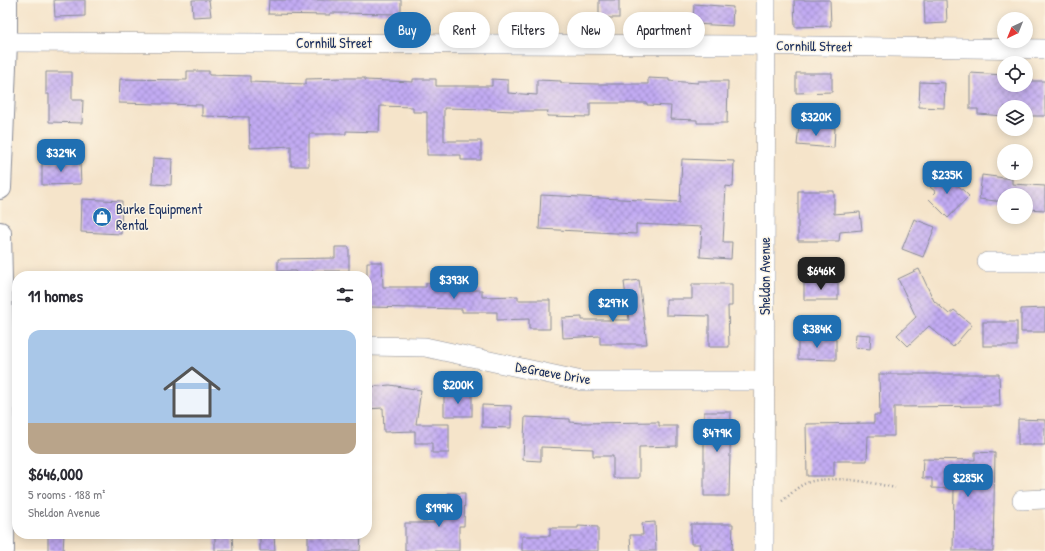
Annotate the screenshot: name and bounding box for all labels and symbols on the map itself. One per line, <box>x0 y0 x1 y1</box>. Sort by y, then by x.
north arrow <box>997 12 1033 48</box>
street label: Cornhill Street <box>296 33 372 52</box>
street label: Cornhill Street <box>776 35 852 56</box>
pin: $320K <box>788 103 844 137</box>
pin: $329K <box>33 139 89 173</box>
pin: $235K <box>919 161 975 195</box>
place label: Burke Equipment Rental <box>116 199 203 234</box>
shop icon: Burke Equipment Rental <box>91 206 113 228</box>
street label: Sheldon Avenue <box>755 237 774 315</box>
pin: $646K <box>793 257 849 291</box>
pin: $393K <box>426 266 482 300</box>
pin: $297K <box>585 289 641 323</box>
pin: $384K <box>789 315 845 349</box>
street label: DeGraeve Drive <box>514 357 593 389</box>
pin: $200K <box>430 371 486 405</box>
pin: $479K <box>689 419 745 453</box>
pin: $285K <box>940 464 996 498</box>
pin: $199K <box>411 494 467 528</box>

